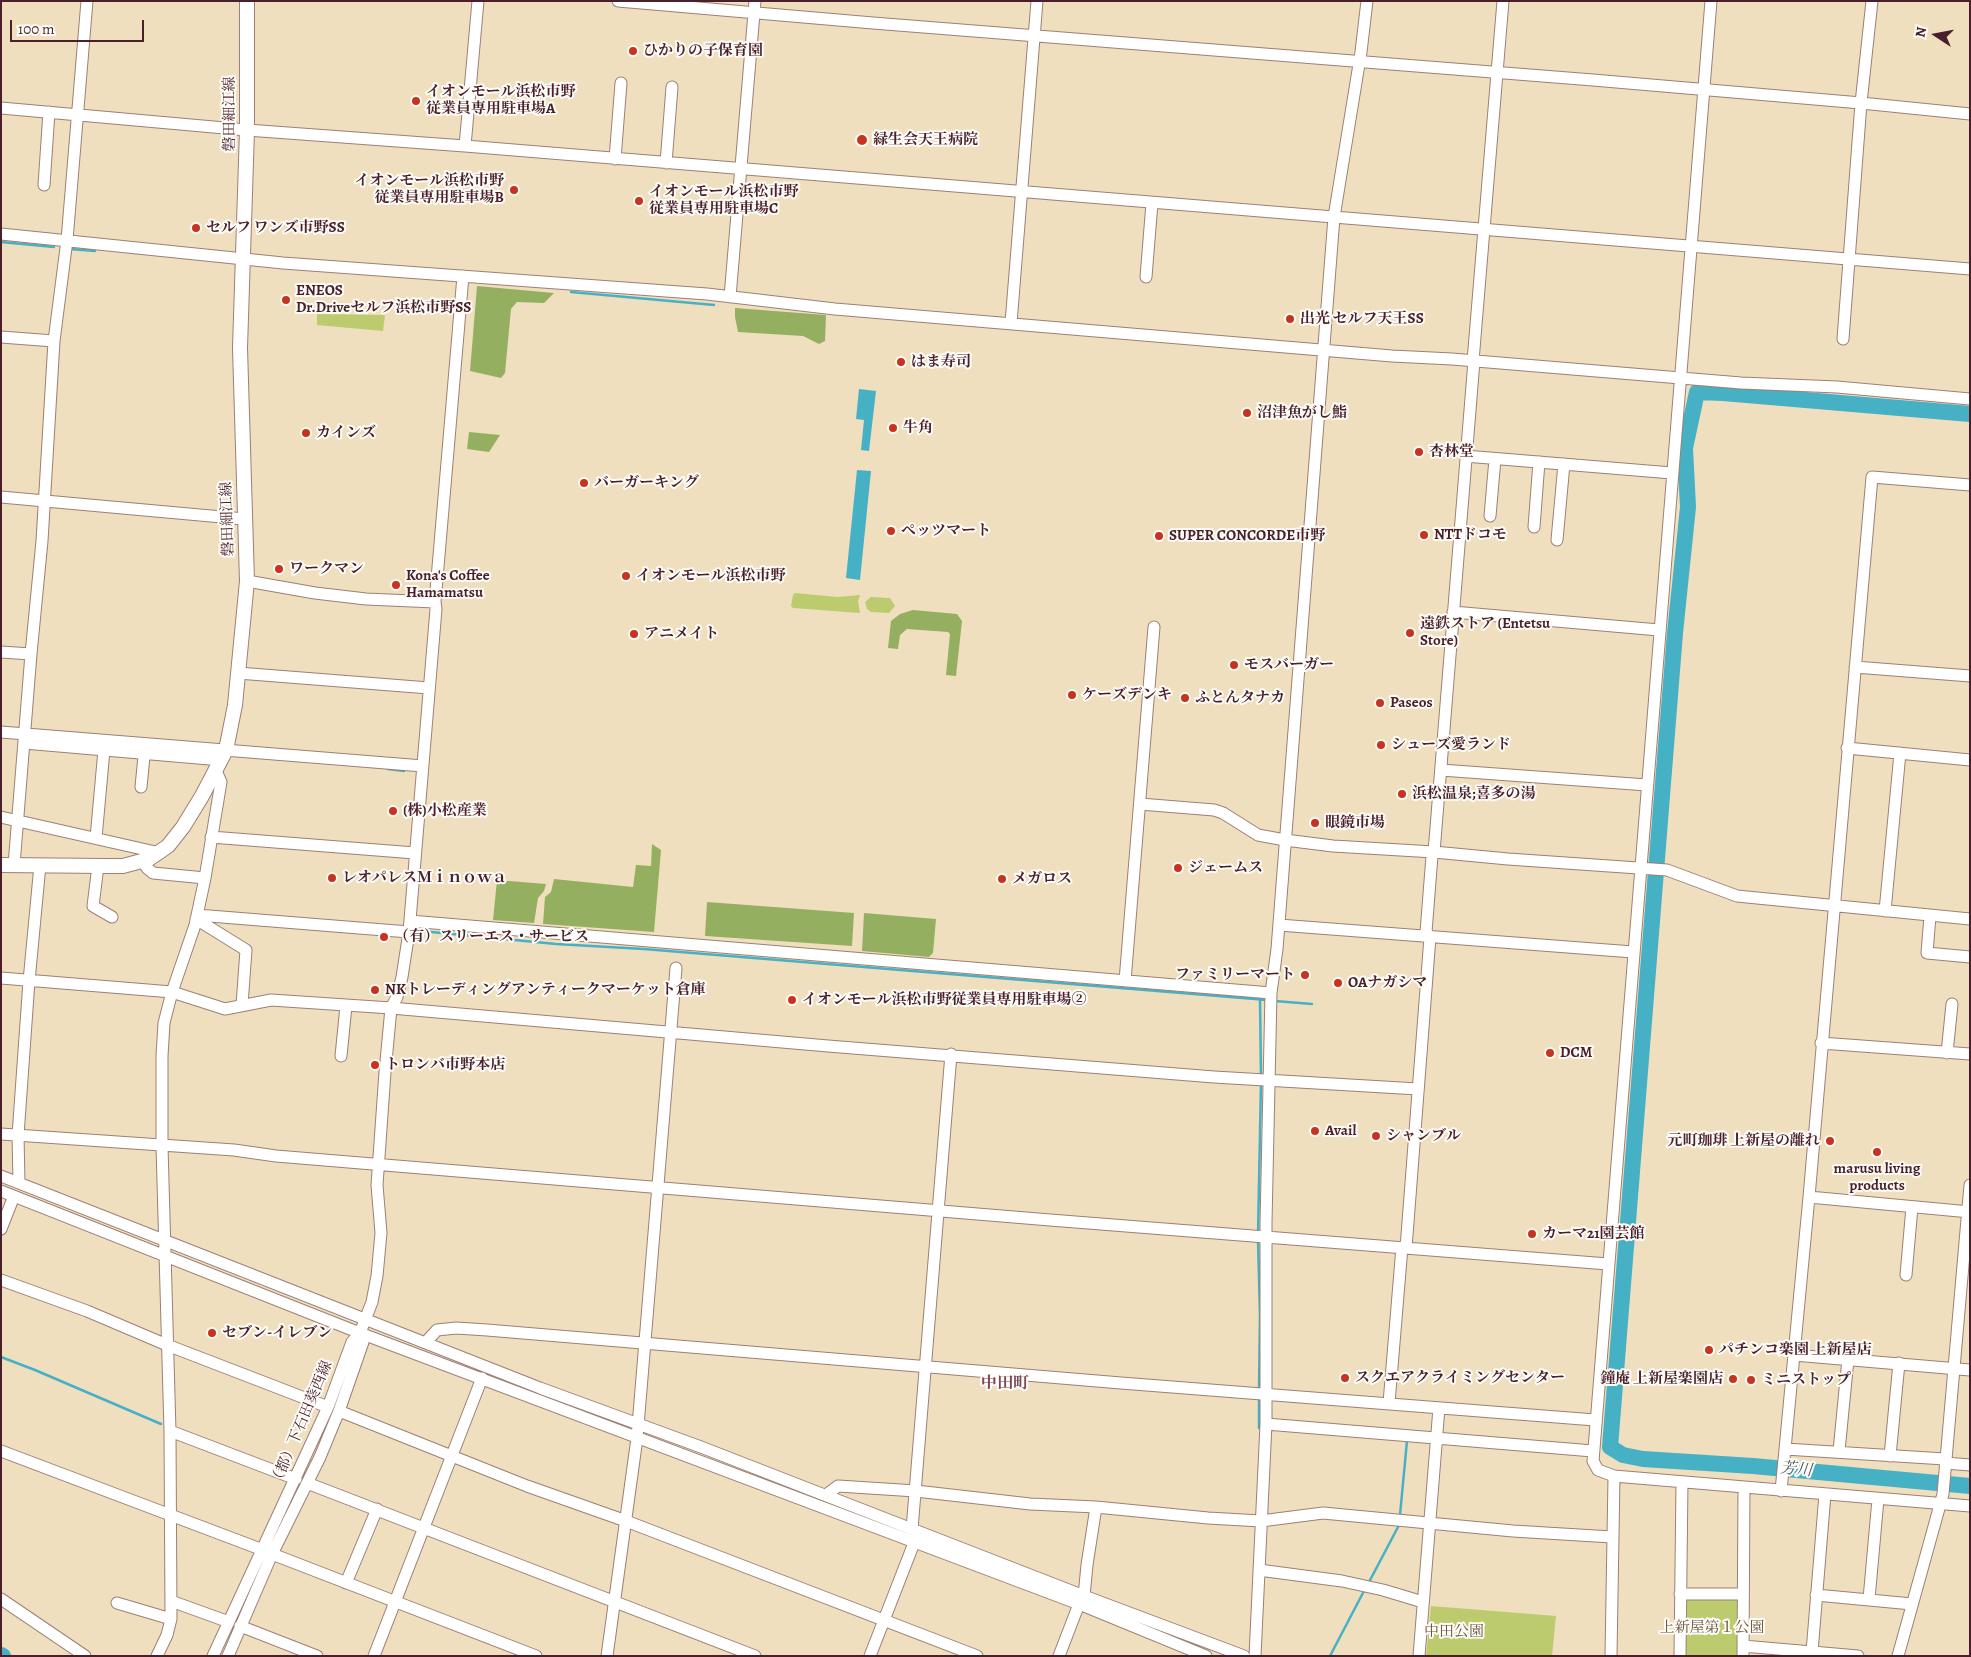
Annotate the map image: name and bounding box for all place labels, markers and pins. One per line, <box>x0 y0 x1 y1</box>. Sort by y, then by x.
place label: ひかりの子保育園 <box>643 42 763 60</box>
marker: ひかりの子保育園 <box>627 45 639 57</box>
place label: イオンモール浜松市野 従業員専用駐車場A <box>426 83 575 118</box>
marker: イオンモール浜松市野 従業員専用駐車場A <box>410 95 422 107</box>
place label: 緑生会天王病院 <box>873 131 978 149</box>
marker: 緑生会天王病院 <box>855 133 869 147</box>
place label: イオンモール浜松市野 従業員専用駐車場B <box>355 172 504 207</box>
place label: イオンモール浜松市野 従業員専用駐車場C <box>649 183 798 218</box>
marker: イオンモール浜松市野 従業員専用駐車場B <box>508 184 520 196</box>
marker: イオンモール浜松市野 従業員専用駐車場C <box>633 195 645 207</box>
place label: セルフ ワンズ市野SS <box>206 219 345 237</box>
marker: セルフ ワンズ市野SS <box>190 222 202 234</box>
place label: ENEOS Dr.Driveセルフ浜松市野SS <box>296 282 471 317</box>
marker: ENEOS Dr.Driveセルフ浜松市野SS <box>280 294 292 306</box>
place label: 出光 セルフ天王SS <box>1300 310 1424 328</box>
marker: 出光 セルフ天王SS <box>1284 313 1296 325</box>
place label: はま寿司 <box>911 353 971 371</box>
marker: はま寿司 <box>895 356 907 368</box>
place label: 沼津魚がし鮨 <box>1257 404 1347 422</box>
marker: 沼津魚がし鮨 <box>1241 407 1253 419</box>
place label: 牛角 <box>903 419 933 437</box>
marker: 牛角 <box>887 422 899 434</box>
place label: カインズ <box>316 424 376 442</box>
marker: カインズ <box>300 427 312 439</box>
place label: 杏林堂 <box>1429 443 1474 461</box>
marker: 杏林堂 <box>1413 446 1425 458</box>
place label: バーガーキング <box>594 474 699 492</box>
marker: バーガーキング <box>578 477 590 489</box>
place label: ペッツマート <box>901 522 991 540</box>
marker: ペッツマート <box>885 525 897 537</box>
place label: NTTドコモ <box>1434 526 1507 544</box>
place label: SUPER CONCORDE市野 <box>1169 527 1325 545</box>
marker: NTTドコモ <box>1418 529 1430 541</box>
marker: SUPER CONCORDE市野 <box>1153 530 1165 542</box>
place label: ワークマン <box>289 560 364 578</box>
marker: ワークマン <box>273 563 285 575</box>
place label: Kona's Coffee Hamamatsu <box>406 567 490 602</box>
place label: イオンモール浜松市野 <box>636 567 785 585</box>
marker: イオンモール浜松市野 <box>620 570 632 582</box>
marker: Kona's Coffee Hamamatsu <box>390 579 402 591</box>
place label: 遠鉄ストア (Entetsu Store) <box>1420 615 1550 650</box>
place label: アニメイト <box>644 625 719 643</box>
marker: 遠鉄ストア (Entetsu Store) <box>1404 627 1416 639</box>
marker: アニメイト <box>628 628 640 640</box>
place label: モスバーガー <box>1244 656 1334 674</box>
marker: モスバーガー <box>1228 659 1240 671</box>
place label: ケーズデンキ <box>1082 686 1172 704</box>
marker: ケーズデンキ <box>1066 689 1078 701</box>
place label: ふとんタナカ <box>1195 689 1285 707</box>
marker: ふとんタナカ <box>1179 692 1191 704</box>
place label: Paseos <box>1390 694 1432 712</box>
marker: Paseos <box>1374 697 1386 709</box>
place label: シューズ愛ランド <box>1391 736 1511 754</box>
marker: シューズ愛ランド <box>1375 739 1387 751</box>
place label: 浜松温泉;喜多の湯 <box>1412 785 1536 803</box>
marker: 浜松温泉;喜多の湯 <box>1396 788 1408 800</box>
place label: (株)小松産業 <box>403 802 487 820</box>
marker: (株)小松産業 <box>387 805 399 817</box>
place label: 眼鏡市場 <box>1325 814 1385 832</box>
marker: 眼鏡市場 <box>1309 817 1321 829</box>
place label: ジェームス <box>1188 859 1263 877</box>
marker: ジェームス <box>1172 862 1184 874</box>
place label: レオパレスＭｉｎｏｗａ <box>342 869 507 887</box>
place label: メガロス <box>1012 870 1072 888</box>
marker: レオパレスＭｉｎｏｗａ <box>326 872 338 884</box>
marker: メガロス <box>996 873 1008 885</box>
place label: （有）スリーエス・サービス <box>394 928 589 946</box>
marker: （有）スリーエス・サービス <box>378 931 390 943</box>
place label: ファミリーマート <box>1175 966 1295 984</box>
marker: ファミリーマート <box>1299 969 1311 981</box>
place label: OAナガシマ <box>1348 974 1427 992</box>
marker: OAナガシマ <box>1332 977 1344 989</box>
place label: NKトレーディングアンティークマーケット倉庫 <box>385 981 706 999</box>
marker: NKトレーディングアンティークマーケット倉庫 <box>369 984 381 996</box>
place label: イオンモール浜松市野従業員専用駐車場② <box>802 991 1086 1009</box>
marker: イオンモール浜松市野従業員専用駐車場② <box>786 994 798 1006</box>
place label: DCM <box>1560 1044 1592 1062</box>
marker: DCM <box>1544 1047 1556 1059</box>
place label: トロンバ市野本店 <box>385 1056 505 1074</box>
marker: トロンバ市野本店 <box>369 1059 381 1071</box>
place label: Avail <box>1325 1122 1356 1140</box>
marker: Avail <box>1309 1125 1321 1137</box>
place label: シャンブル <box>1386 1127 1461 1145</box>
marker: シャンブル <box>1370 1130 1382 1142</box>
place label: 元町珈琲 上新屋の離れ <box>1667 1132 1820 1150</box>
marker: 元町珈琲 上新屋の離れ <box>1824 1135 1836 1147</box>
marker: marusu living products <box>1871 1146 1883 1158</box>
place label: marusu living products <box>1834 1160 1920 1195</box>
place label: カーマ21園芸館 <box>1542 1225 1645 1243</box>
marker: カーマ21園芸館 <box>1526 1228 1538 1240</box>
place label: セブン-イレブン <box>222 1324 332 1342</box>
marker: セブン-イレブン <box>206 1327 218 1339</box>
place label: パチンコ楽園 上新屋店 <box>1719 1341 1872 1359</box>
marker: パチンコ楽園 上新屋店 <box>1703 1344 1715 1356</box>
place label: スクエアクライミングセンター <box>1355 1369 1565 1387</box>
place label: 鐘庵 上新屋楽園店 <box>1600 1370 1723 1388</box>
place label: ミニストップ <box>1761 1371 1851 1389</box>
marker: スクエアクライミングセンター <box>1339 1372 1351 1384</box>
marker: 鐘庵 上新屋楽園店 <box>1727 1373 1739 1385</box>
marker: ミニストップ <box>1745 1374 1757 1386</box>

